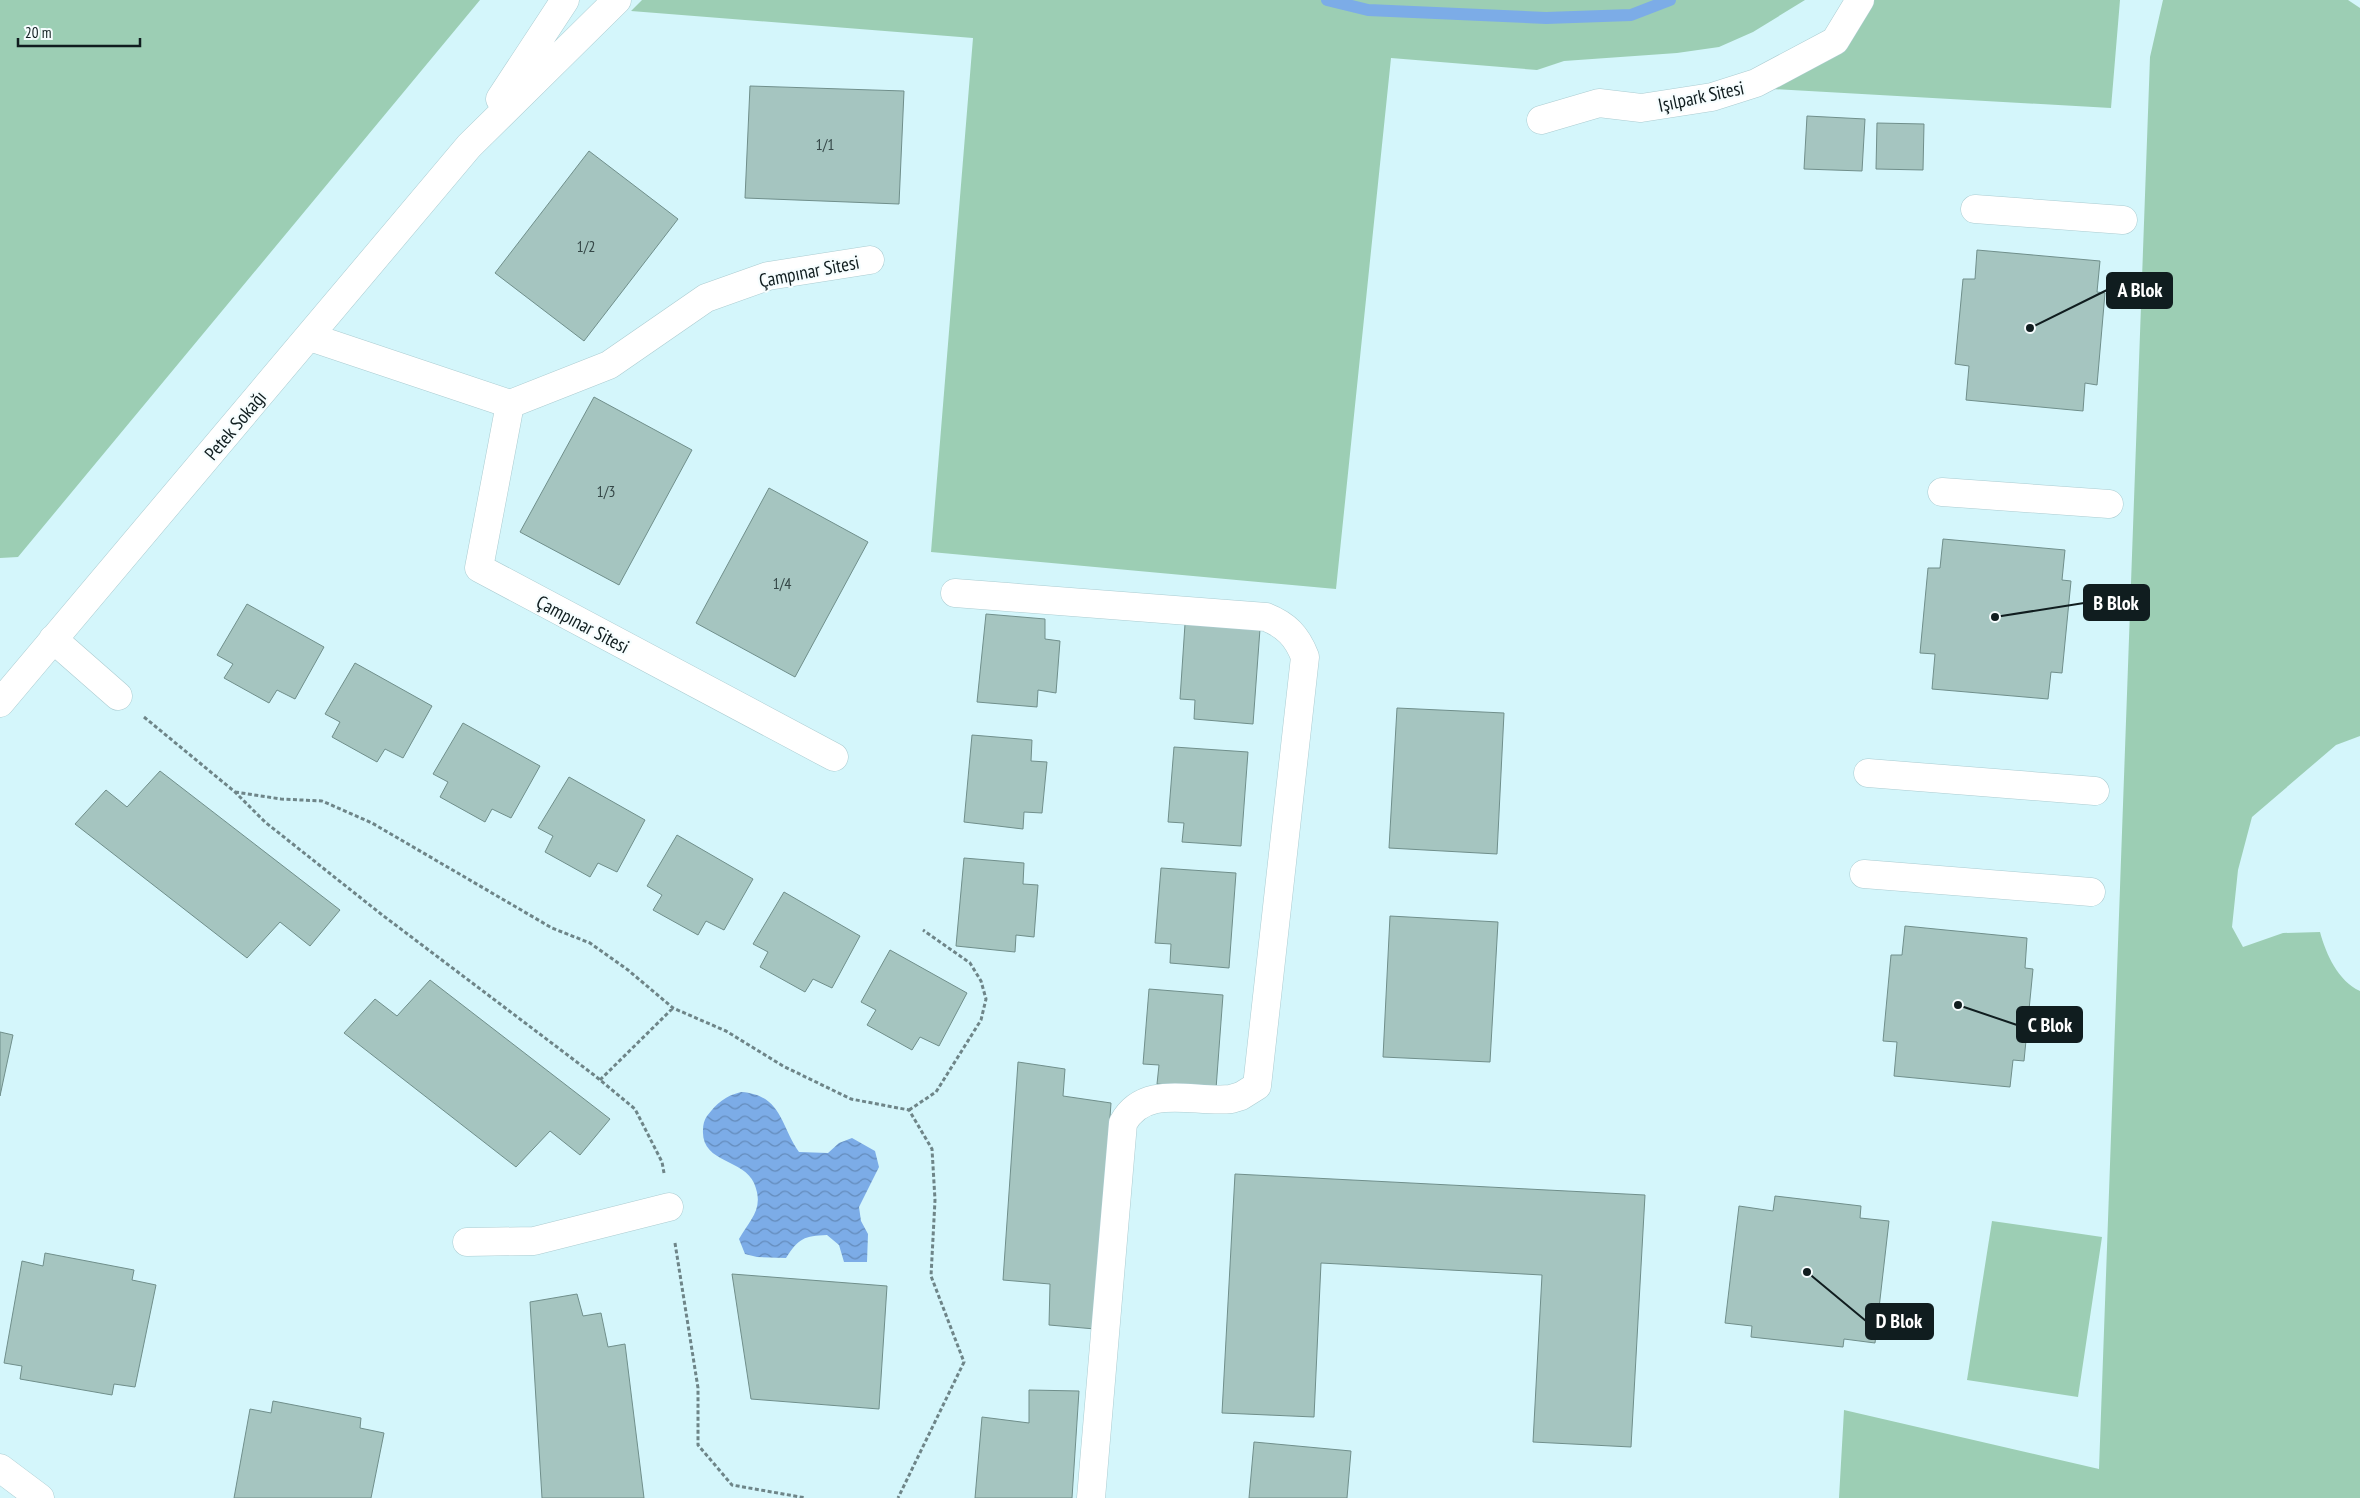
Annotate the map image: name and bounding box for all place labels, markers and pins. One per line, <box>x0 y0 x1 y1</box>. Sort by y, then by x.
callout: A Blok <box>2107 273 2172 308</box>
callout: B Blok <box>2084 585 2149 620</box>
callout: C Blok <box>2017 1007 2082 1042</box>
callout: D Blok <box>1866 1304 1933 1339</box>

